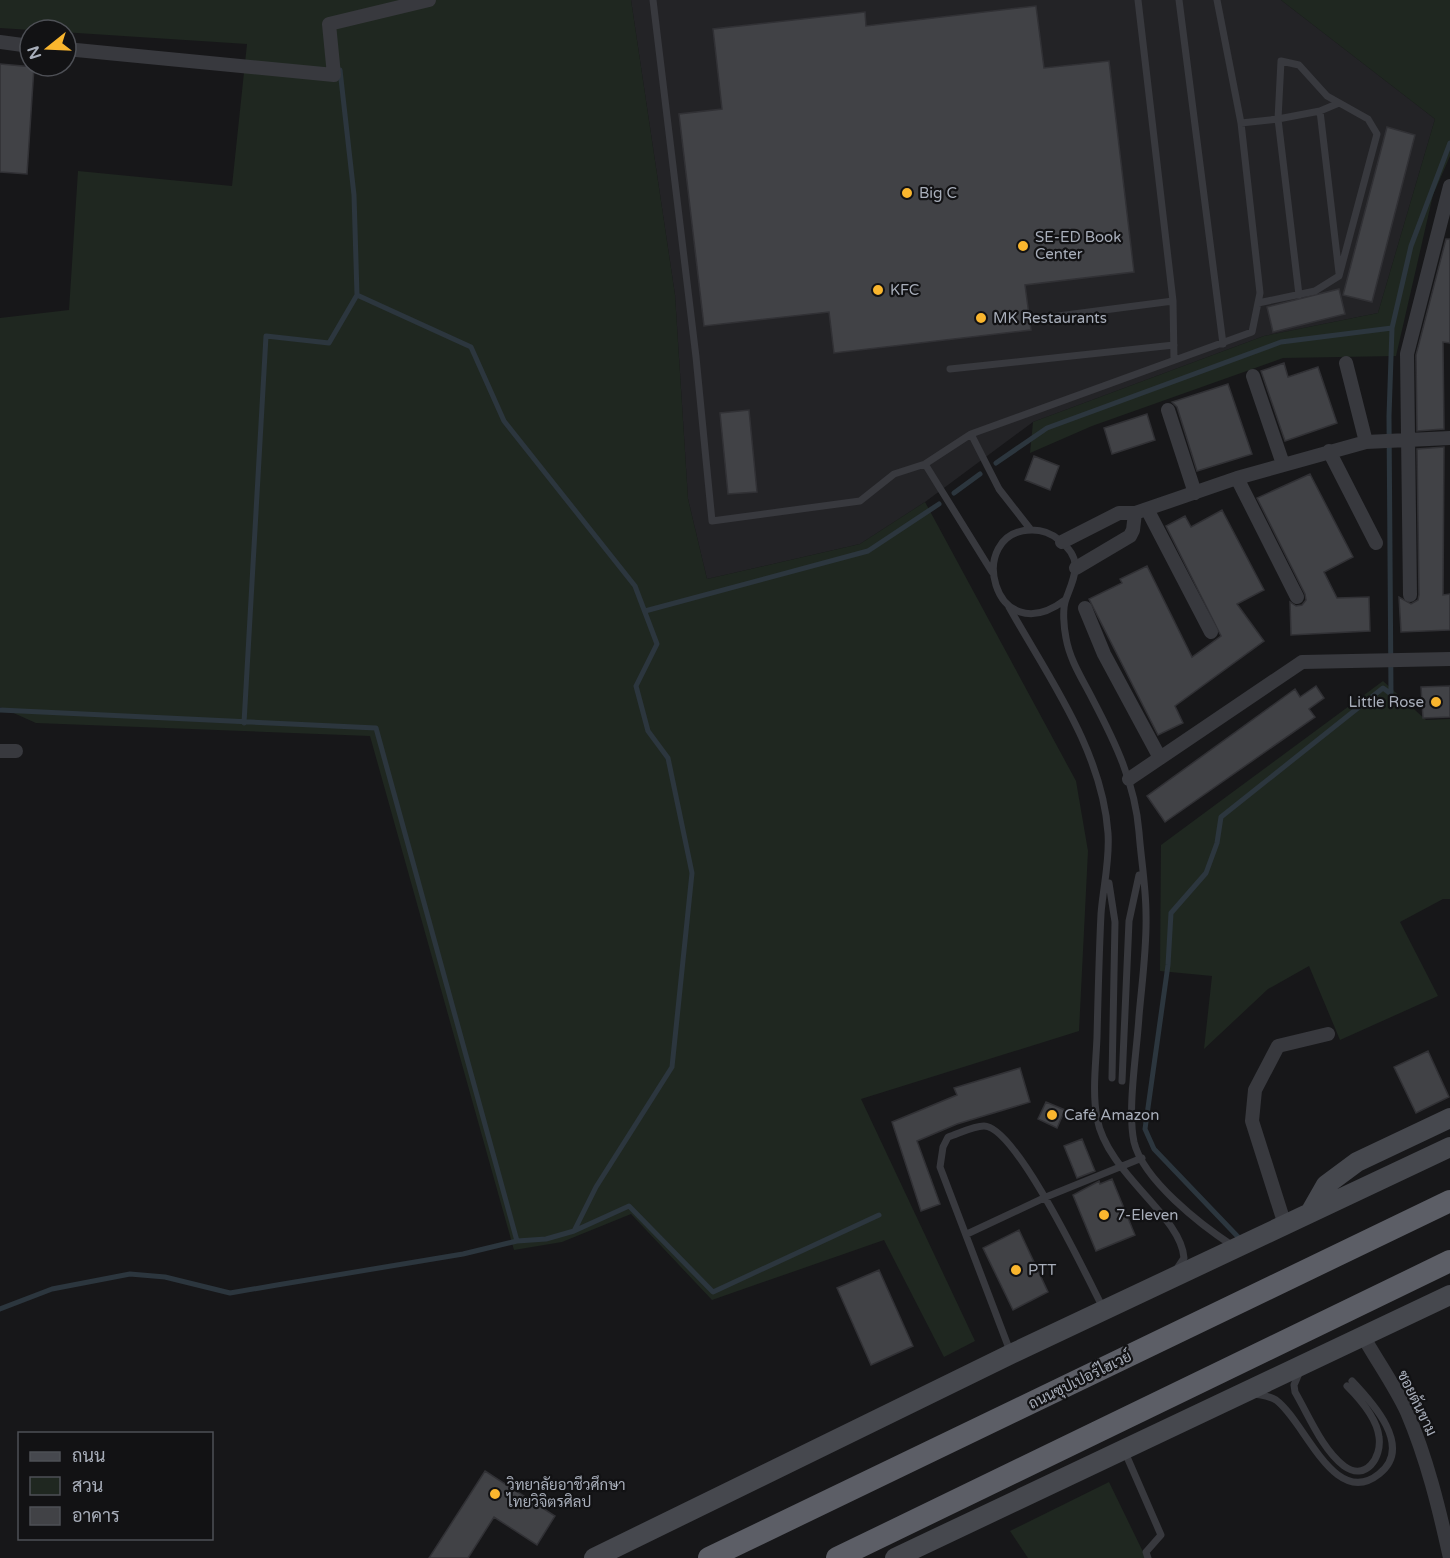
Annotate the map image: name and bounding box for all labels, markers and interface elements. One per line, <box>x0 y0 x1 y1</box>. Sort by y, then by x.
north arrow <box>18 18 78 78</box>
text: N <box>23 43 46 62</box>
place label: Big C <box>919 184 957 202</box>
marker: Big C <box>900 186 914 200</box>
place label: SE-ED Book Center <box>1035 228 1121 263</box>
marker: SE-ED Book Center <box>1016 239 1030 253</box>
place label: KFC <box>890 281 919 299</box>
marker: KFC <box>871 283 885 297</box>
place label: MK Restaurants <box>993 309 1107 327</box>
marker: MK Restaurants <box>974 311 988 325</box>
place label: Little Rose <box>1349 693 1424 711</box>
marker: Little Rose <box>1429 695 1443 709</box>
place label: Café Amazon <box>1064 1106 1159 1124</box>
marker: Café Amazon <box>1045 1108 1059 1122</box>
place label: 7-Eleven <box>1116 1206 1178 1224</box>
marker: 7-Eleven <box>1097 1208 1111 1222</box>
place label: PTT <box>1028 1261 1056 1279</box>
marker: PTT <box>1009 1263 1023 1277</box>
street label: ถนนซุปเปอร์ไฮเวย์ <box>1025 1346 1135 1415</box>
street label: ซอยต้นขาม <box>1393 1367 1441 1439</box>
legend <box>18 1432 213 1540</box>
text: ถนน <box>72 1445 105 1467</box>
text: สวน <box>72 1475 103 1497</box>
place label: วิทยาลัยอาชีวศึกษา ไทยวิจิตรศิลป <box>506 1475 626 1511</box>
marker: วิทยาลัยอาชีวศึกษา ไทยวิจิตรศิลป <box>488 1487 502 1501</box>
text: อาคาร <box>72 1505 120 1527</box>

